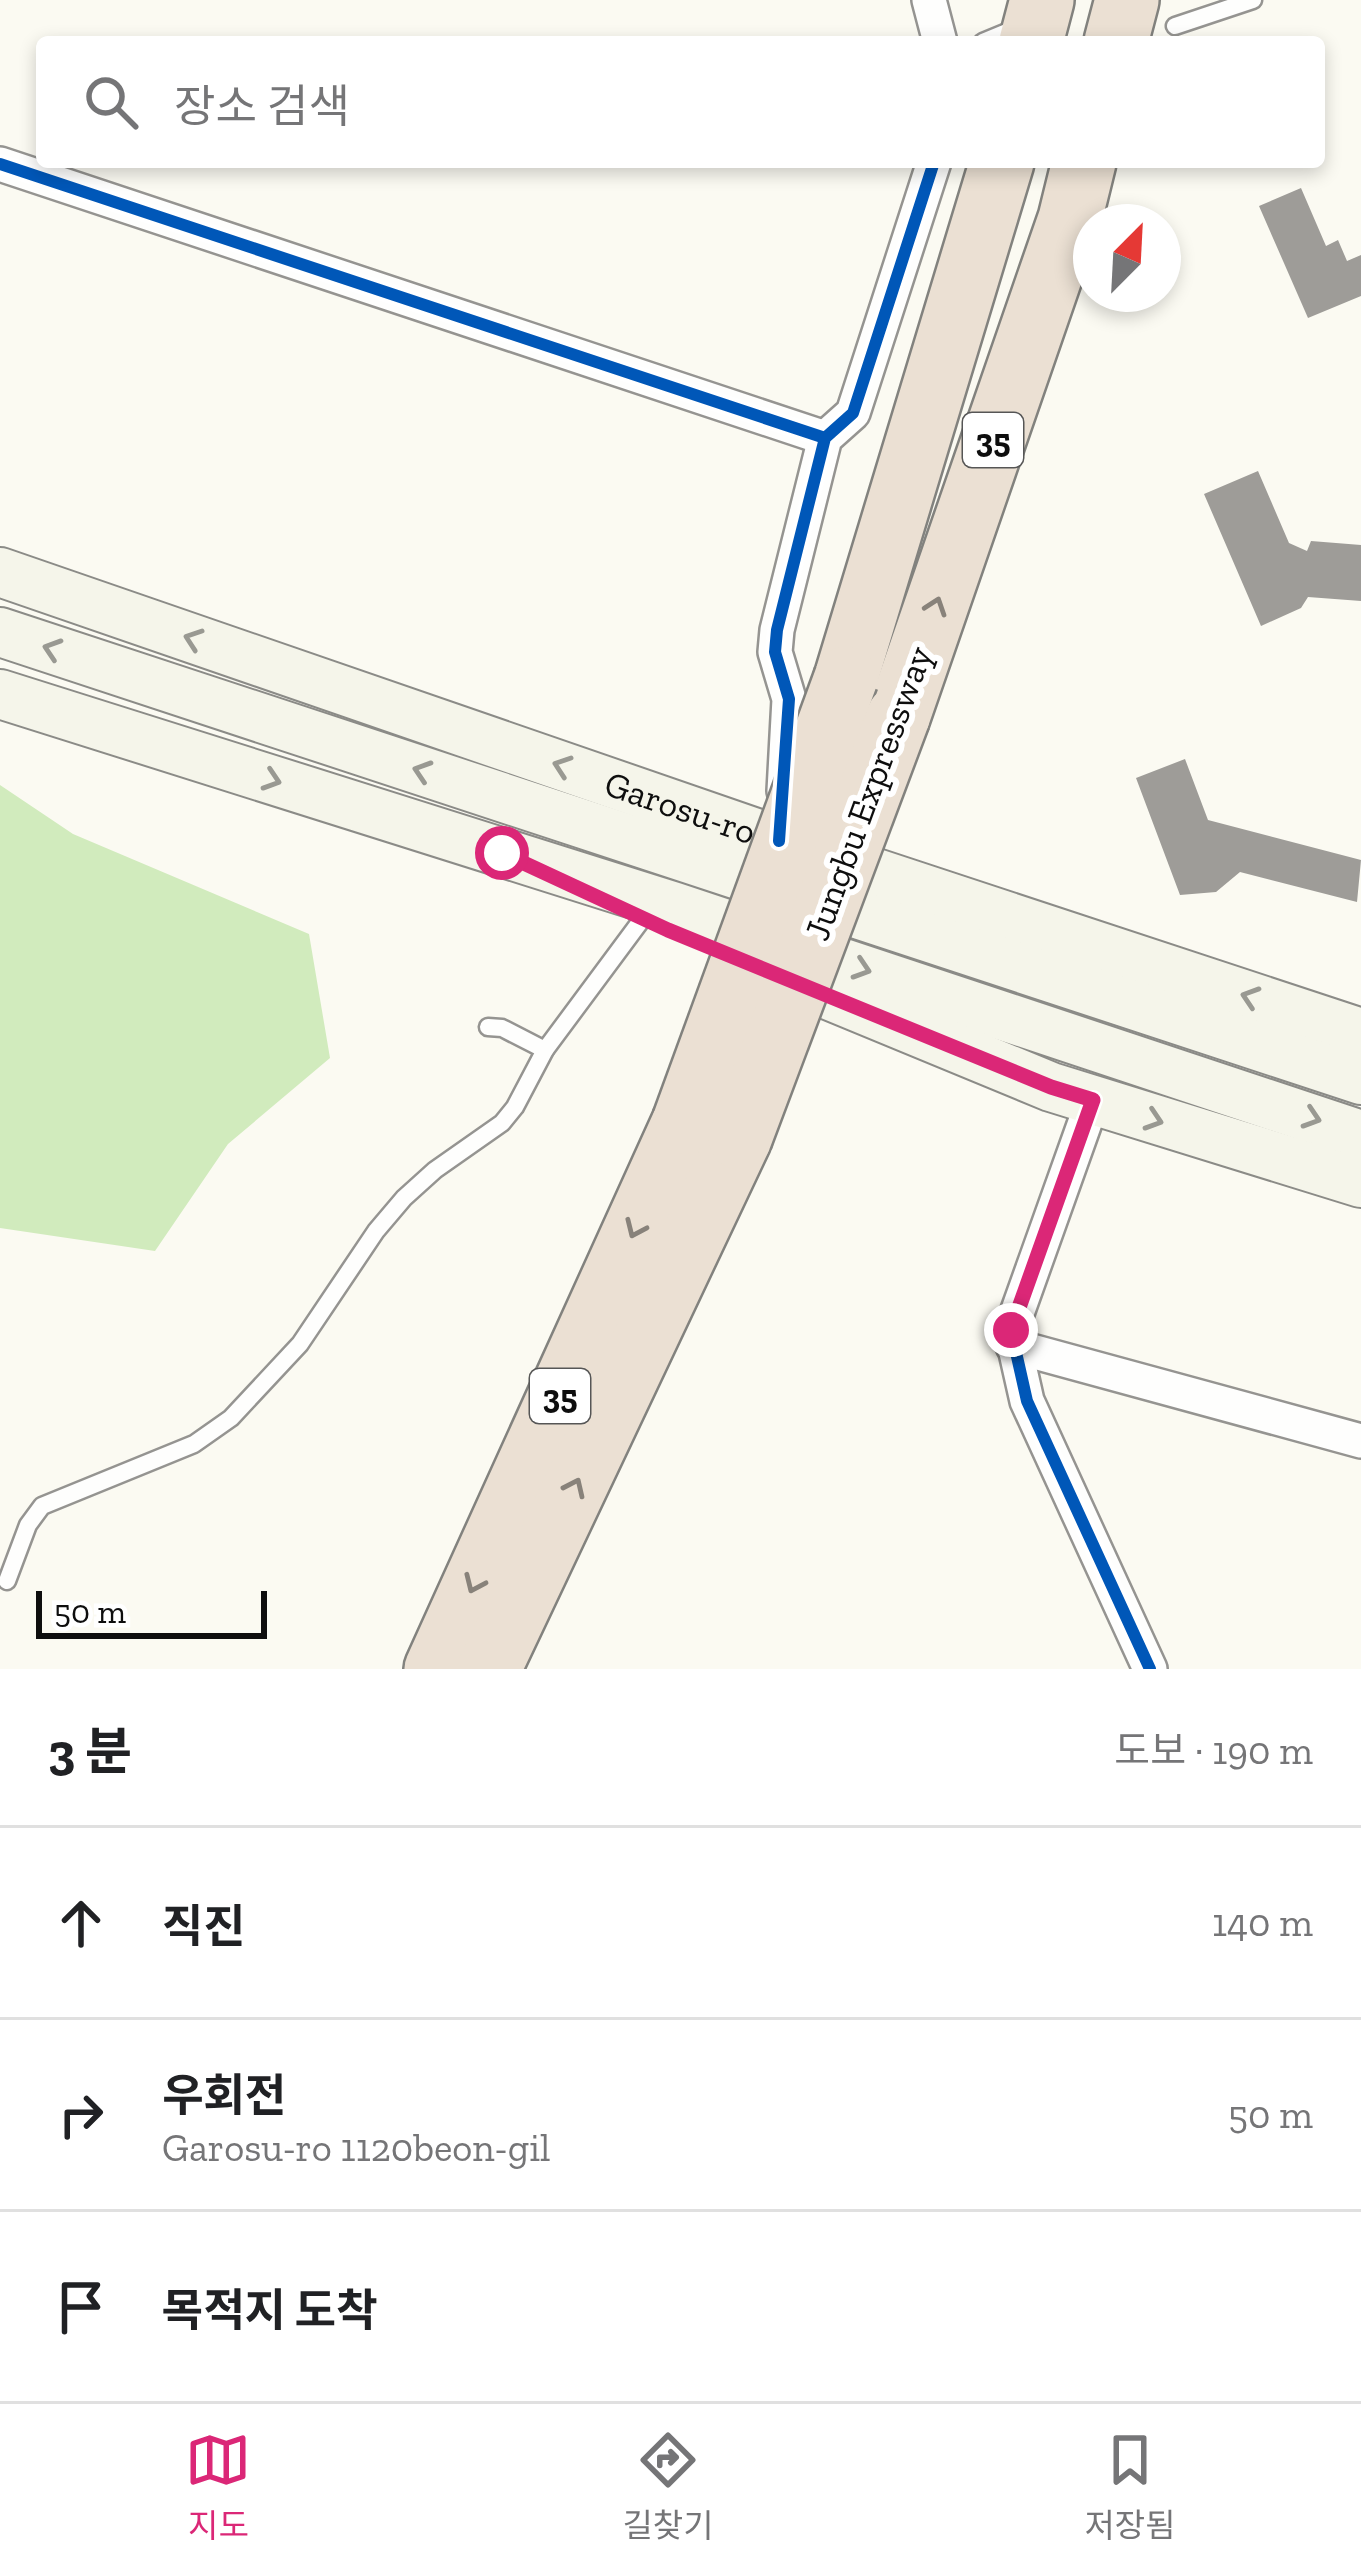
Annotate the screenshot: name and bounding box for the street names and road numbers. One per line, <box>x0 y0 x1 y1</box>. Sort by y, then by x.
road number: 35 <box>963 413 1023 467</box>
street label: Jungbu Expressway <box>795 640 941 946</box>
street label: Garosu-ro <box>599 761 762 853</box>
road number: 35 <box>530 1369 590 1423</box>

